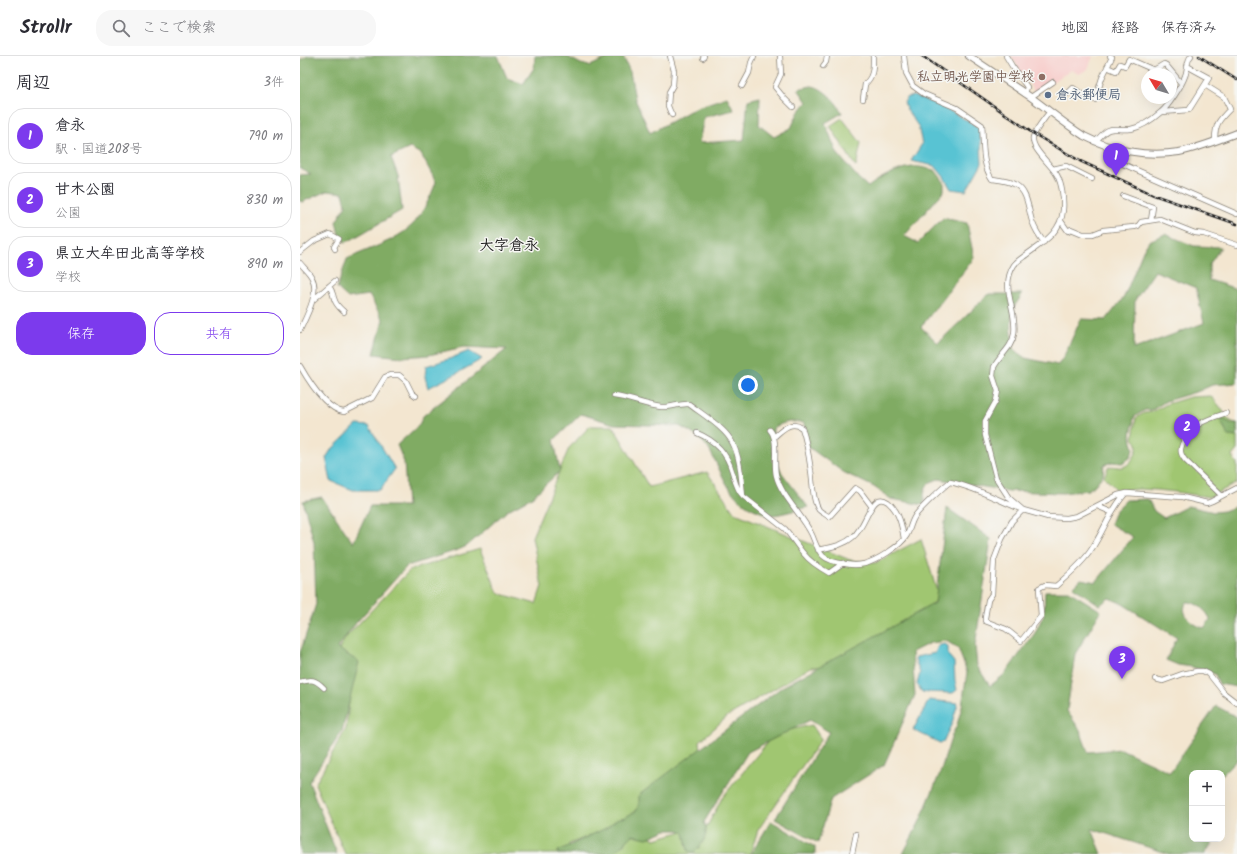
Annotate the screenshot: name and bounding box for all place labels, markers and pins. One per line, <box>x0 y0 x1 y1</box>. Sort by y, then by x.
place label: 私立明光学園中学校 <box>917 67 1034 88</box>
marker: 私立明光学園中学校 <box>1037 72 1047 82</box>
place label: 倉永郵便局 <box>1056 85 1121 106</box>
marker: 倉永郵便局 <box>1043 90 1053 100</box>
pin: 1 <box>1103 143 1129 176</box>
pin: 2 <box>1174 414 1200 447</box>
pin: 3 <box>1109 646 1135 679</box>

